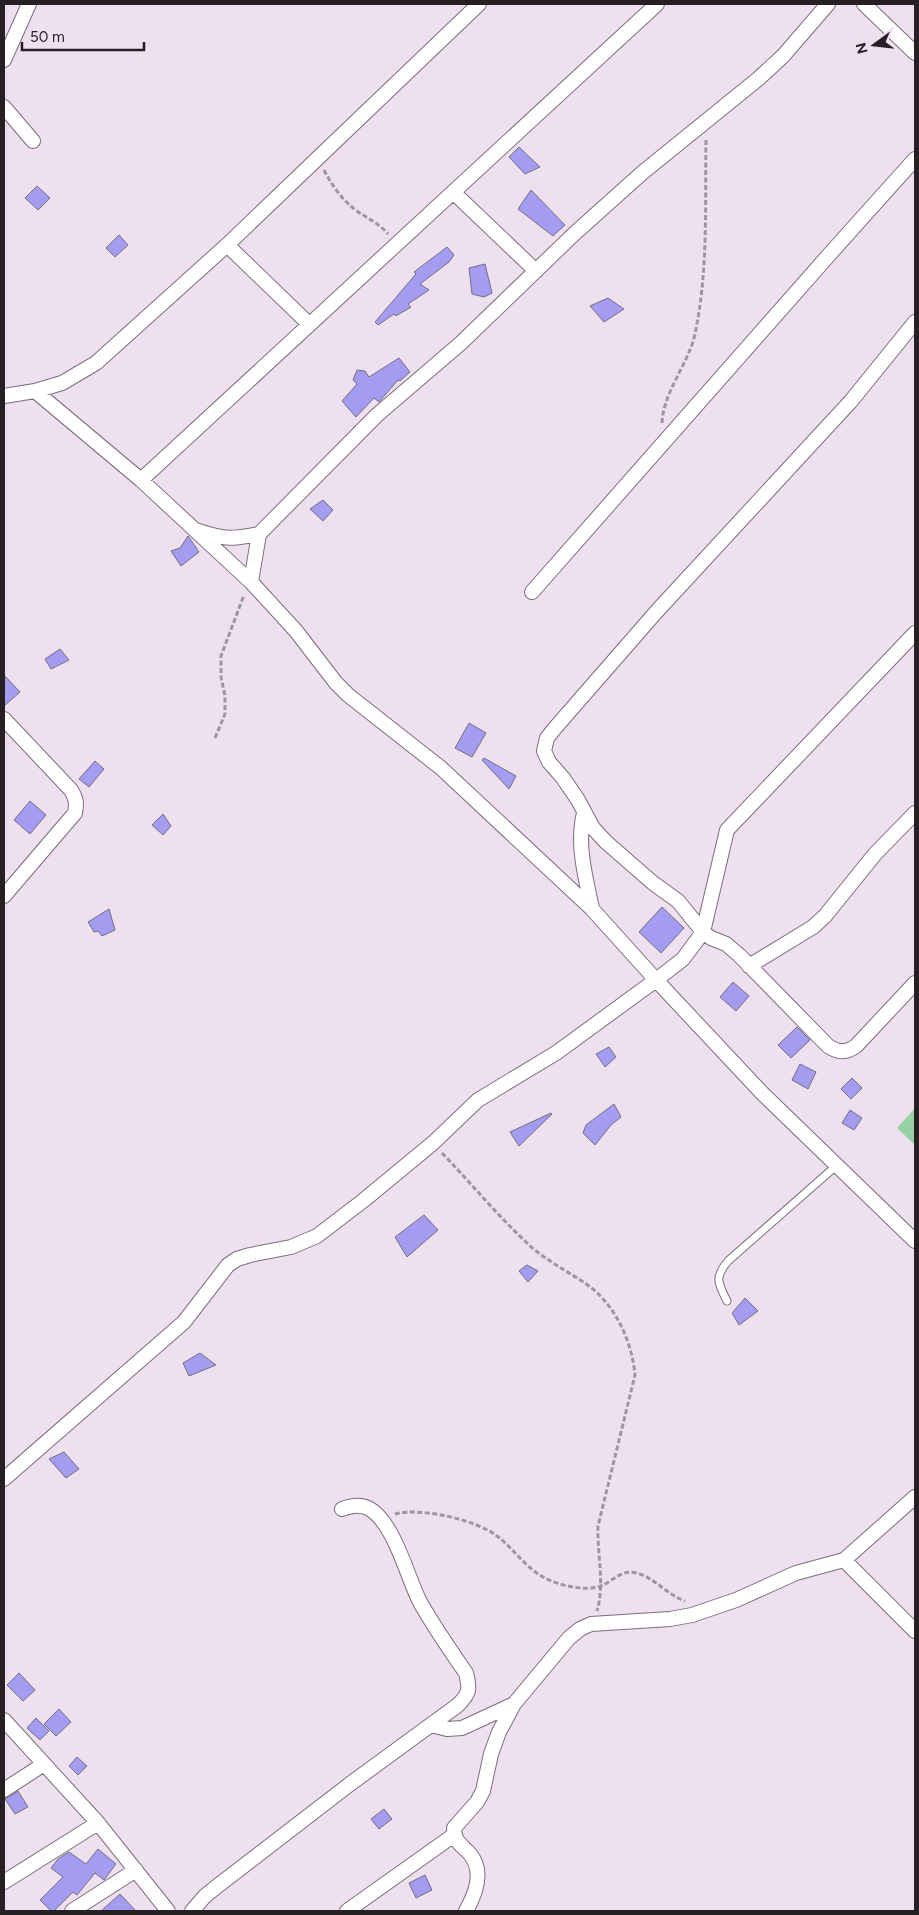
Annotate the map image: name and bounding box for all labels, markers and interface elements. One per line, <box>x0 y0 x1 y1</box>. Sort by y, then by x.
scale bar <box>22 20 145 52</box>
north arrow <box>849 20 899 70</box>
text: 50 m <box>30 28 65 46</box>
text: N <box>852 41 872 56</box>

